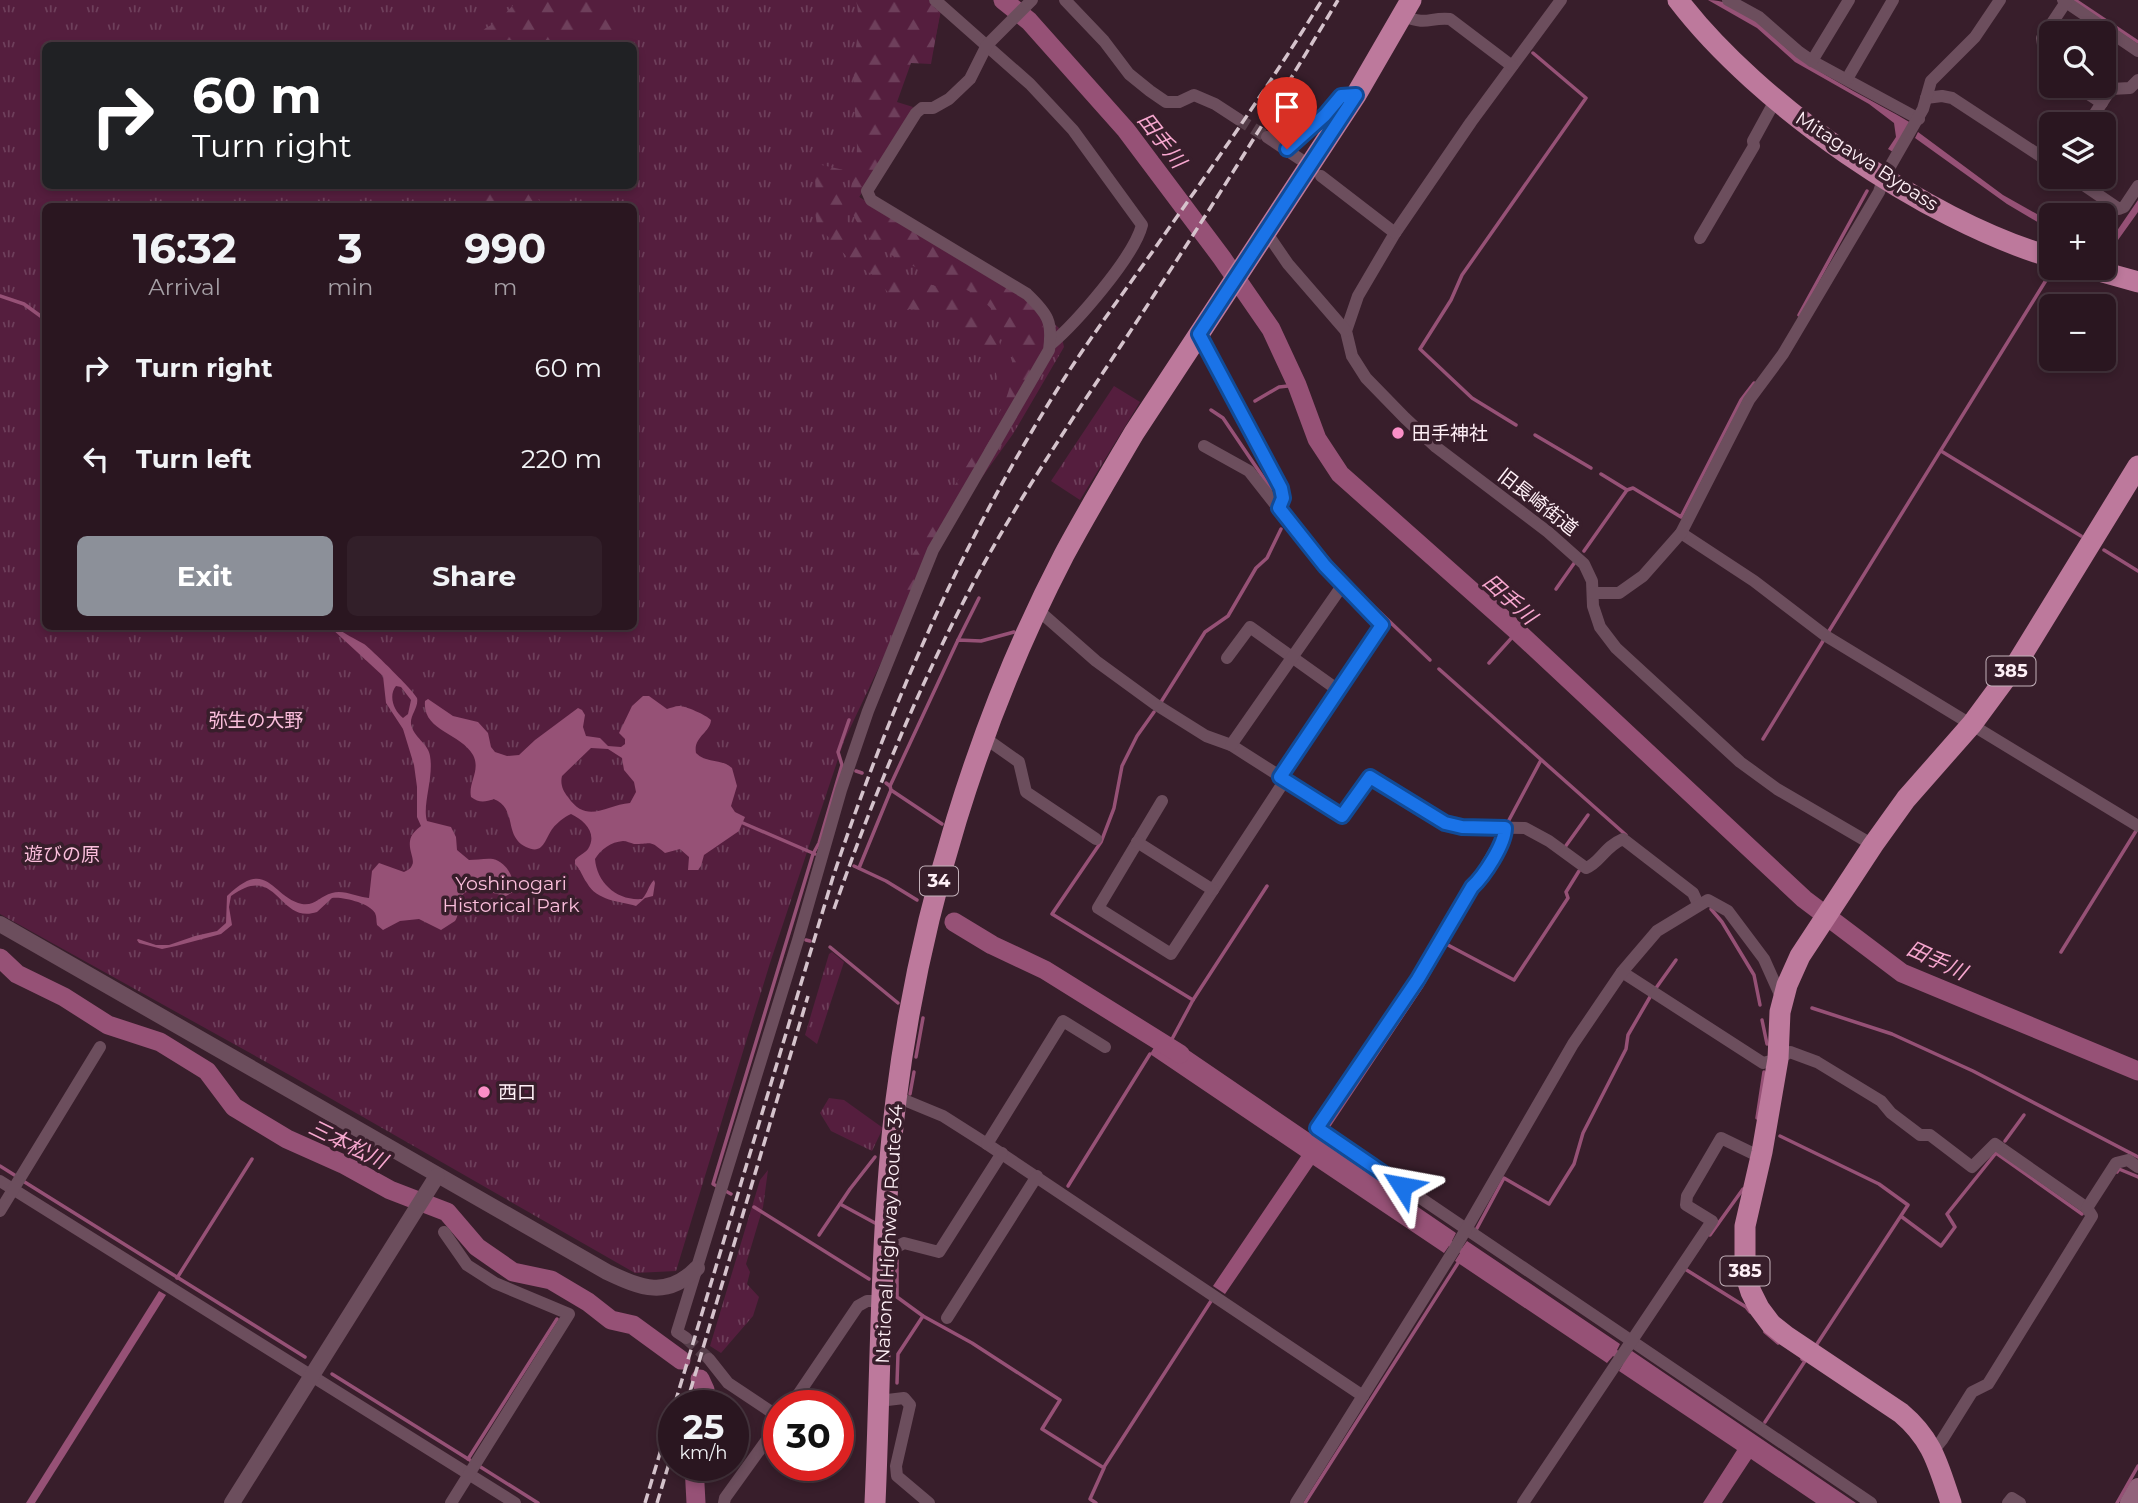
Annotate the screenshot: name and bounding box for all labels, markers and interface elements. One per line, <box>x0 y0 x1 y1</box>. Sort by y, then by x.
map controls <box>2039 21 2116 371</box>
button: search <box>2039 21 2116 98</box>
text: 60 m <box>192 66 322 125</box>
icon: right <box>77 70 168 161</box>
pin <box>1257 77 1317 149</box>
icon: arrive <box>1268 88 1306 126</box>
street label: Mitagawa Bypass <box>1791 106 1943 216</box>
water label: 田手川 <box>1133 107 1192 174</box>
button: layers <box>2039 112 2116 189</box>
text: Turn right <box>192 126 352 165</box>
button: + <box>2039 203 2116 280</box>
text: 16:32 <box>133 222 236 274</box>
text: 3 <box>338 222 363 274</box>
text: 990 <box>464 222 546 274</box>
text: Arrival <box>148 273 221 301</box>
text: min <box>327 273 373 301</box>
text: m <box>493 273 517 301</box>
button: − <box>2039 294 2116 371</box>
icon: right <box>77 349 115 387</box>
text: Turn right <box>136 352 272 384</box>
text: 60 m <box>535 352 602 384</box>
place label: 田手神社 <box>1412 422 1488 445</box>
marker: 田手神社 <box>1390 425 1406 441</box>
icon: left <box>77 440 115 478</box>
text: Turn left <box>136 443 252 475</box>
text: 220 m <box>521 443 602 475</box>
street label: 旧長崎街道 <box>1493 464 1583 540</box>
button: Exit <box>77 536 333 616</box>
button: Share <box>347 536 602 616</box>
water label: 田手川 <box>1478 569 1543 631</box>
road number: 385 <box>1986 656 2036 686</box>
park label: 弥生の大野 <box>208 709 304 732</box>
park label: 遊びの原 <box>24 843 100 866</box>
road number: 34 <box>920 866 958 896</box>
park label: Yoshinogari Historical Park <box>442 872 580 917</box>
water label: 田手川 <box>1903 935 1973 985</box>
place label: 西口 <box>498 1081 536 1104</box>
marker: 西口 <box>476 1084 492 1100</box>
street label: National Highway Route 34 <box>871 1103 907 1364</box>
water label: 三本松川 <box>305 1114 393 1175</box>
position arrow <box>1365 1149 1439 1223</box>
road number: 385 <box>1720 1256 1770 1286</box>
speed limit sign: 30 <box>763 1390 854 1481</box>
text: 25 <box>683 1405 724 1448</box>
text: km/h <box>679 1442 728 1464</box>

